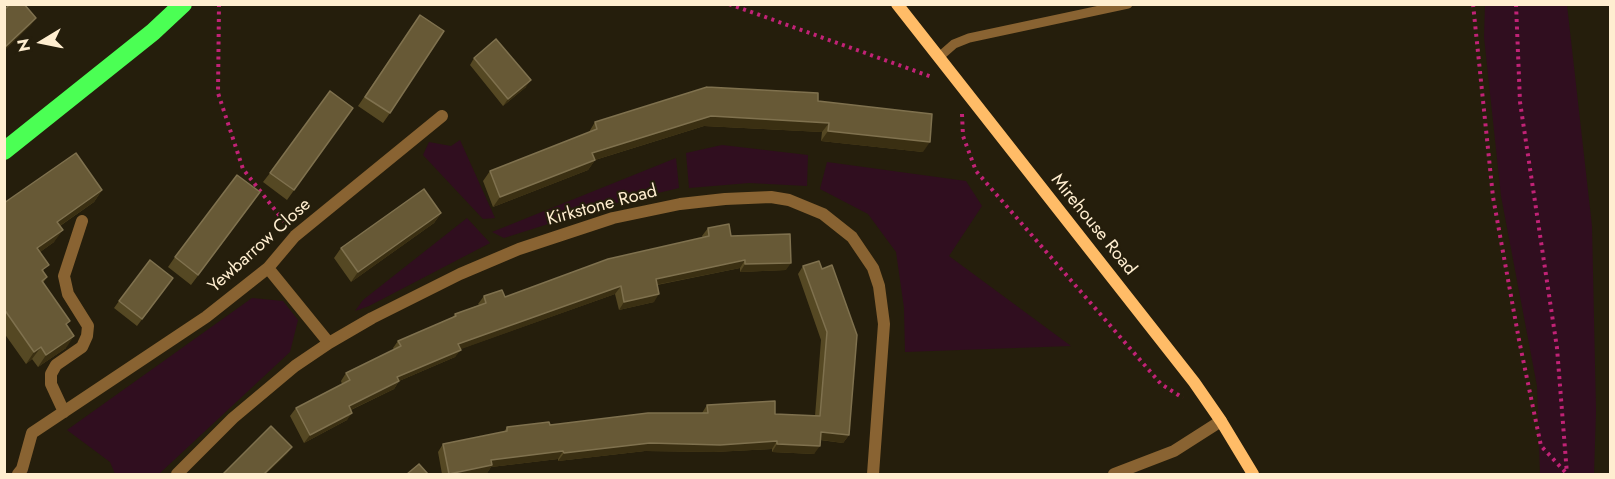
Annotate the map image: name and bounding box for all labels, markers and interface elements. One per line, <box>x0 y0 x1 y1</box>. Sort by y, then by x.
north arrow <box>12 12 72 72</box>
text: N <box>11 37 36 53</box>
street label: Mirehouse Road <box>1046 170 1140 280</box>
street label: Kirkstone Road <box>544 181 660 231</box>
street label: Yewbarrow Close <box>204 194 316 298</box>

